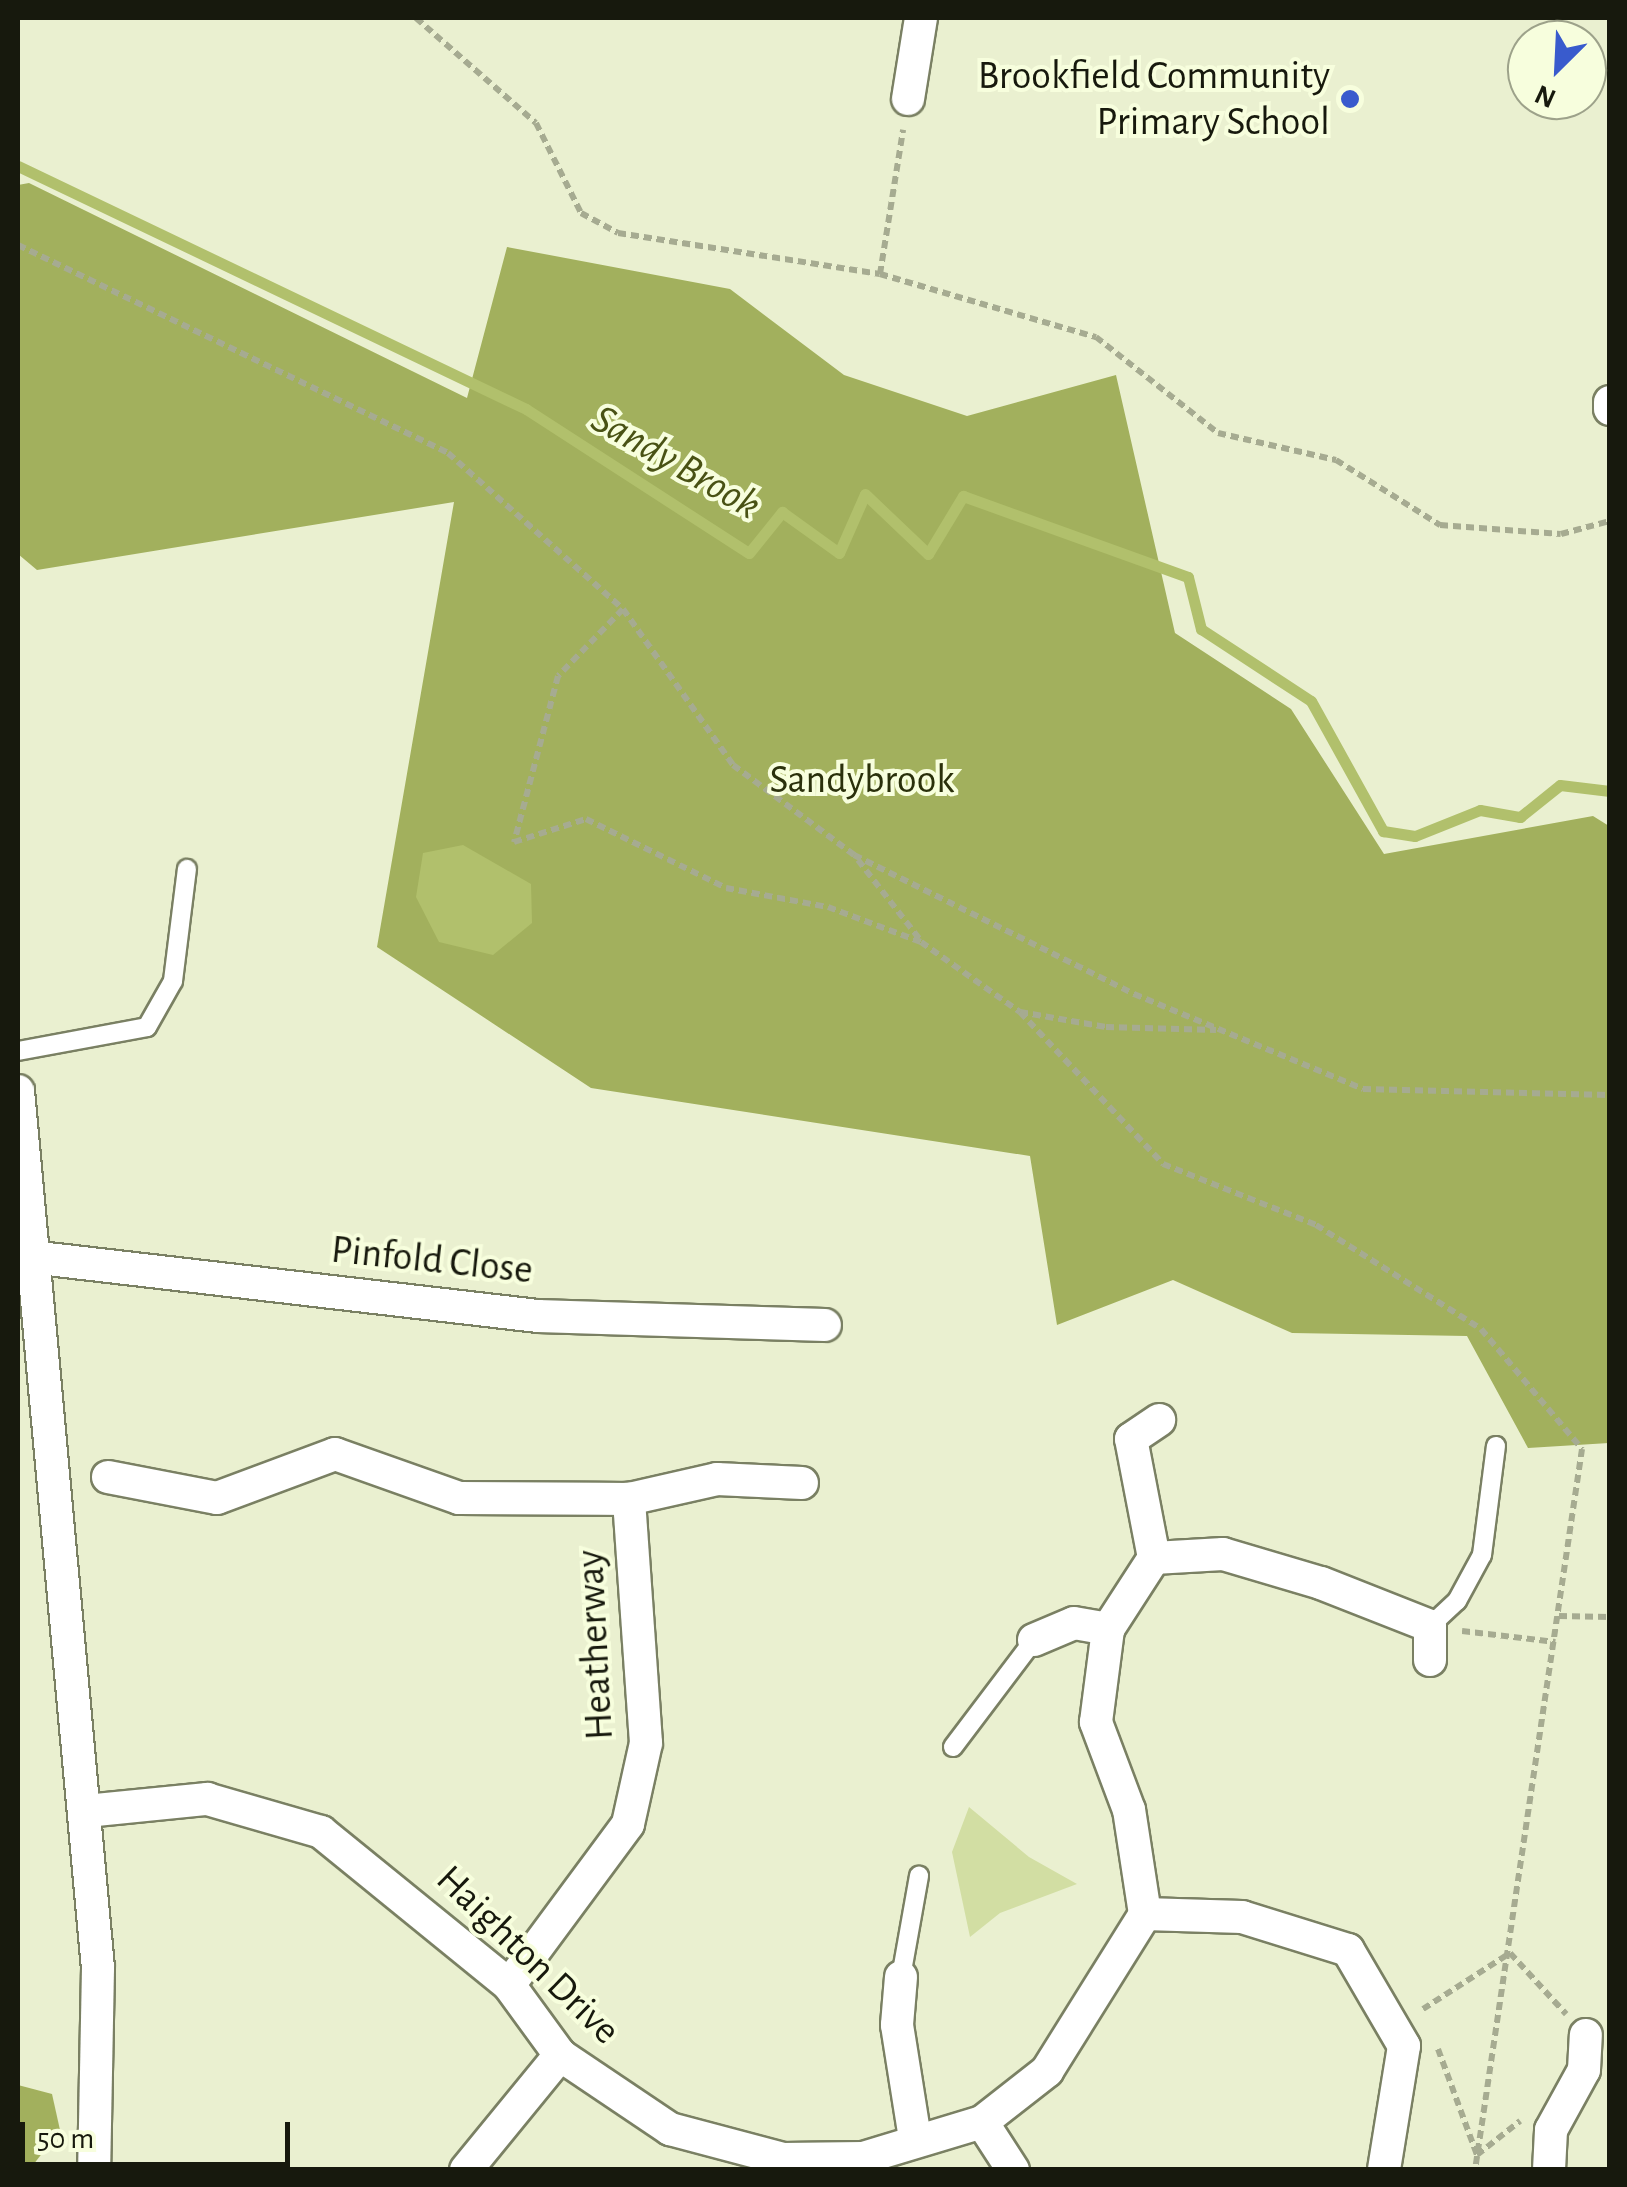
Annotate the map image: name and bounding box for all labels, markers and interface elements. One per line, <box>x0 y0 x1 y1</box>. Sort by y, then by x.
north arrow <box>1507 20 1607 120</box>
place label: Brookfield Community Primary School <box>978 52 1330 146</box>
text: N <box>1531 79 1560 112</box>
marker: Brookfield Community Primary School <box>1339 88 1361 110</box>
water label: Sandy Brook <box>583 394 769 530</box>
park label: Sandybrook <box>769 756 955 804</box>
street label: Pinfold Close <box>329 1226 535 1294</box>
street label: Heatherway <box>566 1549 624 1741</box>
street label: Haighton Drive <box>426 1855 630 2055</box>
scale bar <box>25 2102 295 2164</box>
text: 50 m <box>37 2124 94 2154</box>

